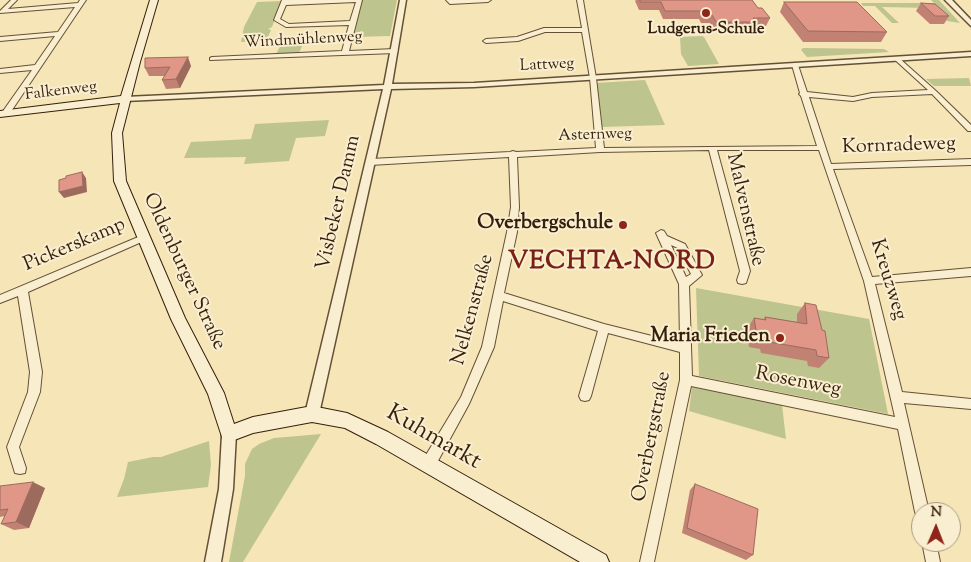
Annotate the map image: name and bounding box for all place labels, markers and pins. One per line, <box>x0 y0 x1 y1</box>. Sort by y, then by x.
marker: Ludgerus-Schule <box>700 7 712 19</box>
place label: Ludgerus-Schule <box>648 20 764 40</box>
place label: Overbergschule <box>477 213 613 237</box>
marker: Overbergschule <box>617 219 629 231</box>
place label: Maria Frieden <box>651 326 770 350</box>
marker: Maria Frieden <box>774 332 786 344</box>

